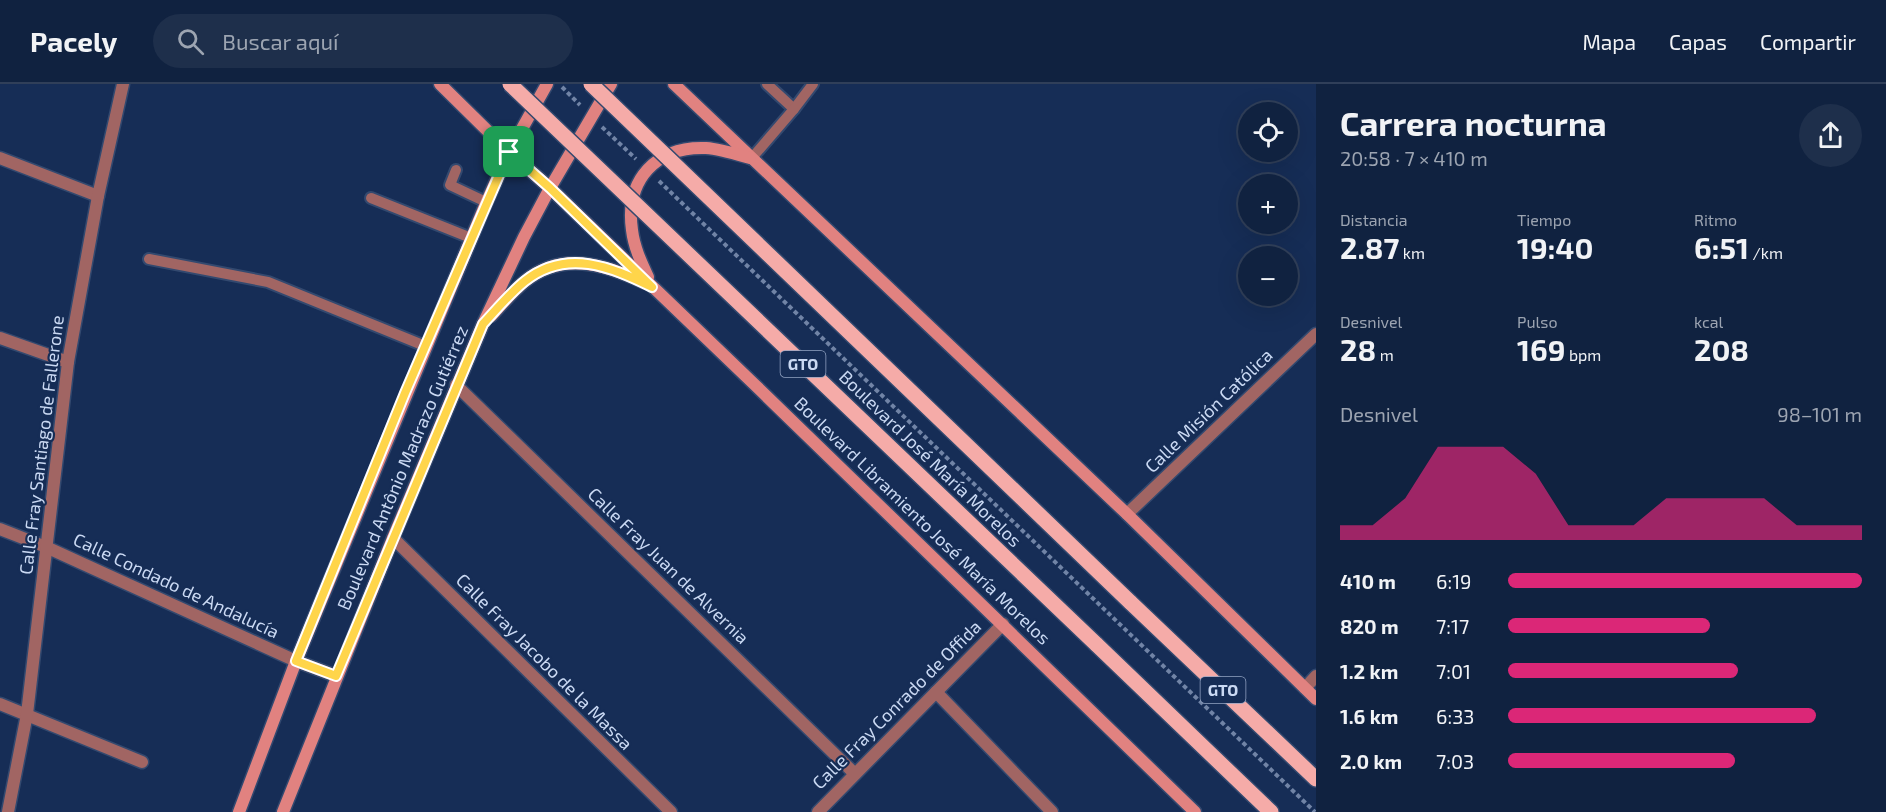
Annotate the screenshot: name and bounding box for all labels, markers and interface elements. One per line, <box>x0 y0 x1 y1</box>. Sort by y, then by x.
search box <box>153 14 573 68</box>
text: Pacely <box>30 24 117 58</box>
icon: search <box>174 25 207 58</box>
text: Buscar aquí <box>222 28 338 54</box>
text: Mapa <box>1582 29 1636 54</box>
text: Capas <box>1669 29 1727 54</box>
text: Compartir <box>1760 29 1856 54</box>
map controls <box>1238 102 1298 306</box>
button: locate <box>1238 102 1298 162</box>
text: Carrera nocturna <box>1340 103 1607 143</box>
button: share <box>1799 104 1862 167</box>
pin <box>483 126 534 177</box>
icon: arrive <box>492 135 525 168</box>
text: 20:58 · 7 × 410 m <box>1340 146 1488 170</box>
button: + <box>1238 174 1298 234</box>
text: Distancia <box>1340 210 1407 229</box>
text: Tiempo <box>1517 210 1571 229</box>
text: Ritmo <box>1694 210 1737 229</box>
text: 2.87 <box>1340 229 1399 265</box>
text: 19:40 <box>1517 229 1593 265</box>
text: 6:51 <box>1694 229 1749 265</box>
text: km <box>1399 243 1425 262</box>
text: /km <box>1749 243 1783 262</box>
button: − <box>1238 246 1298 306</box>
text: Desnivel <box>1340 312 1402 331</box>
text: Pulso <box>1517 312 1558 331</box>
text: kcal <box>1694 312 1723 331</box>
street label: Calle Fray Santiago de Fallerone <box>14 314 68 576</box>
street label: Boulevard Antônio Madrazo Gutiérrez <box>332 322 472 613</box>
text: 28 <box>1340 331 1376 367</box>
text: 169 <box>1517 331 1565 367</box>
text: 208 <box>1694 331 1749 367</box>
street label: Calle Misión Católica <box>1140 344 1277 477</box>
text: m <box>1376 345 1394 364</box>
text: bpm <box>1565 345 1601 364</box>
road number: GTO <box>780 351 826 377</box>
street label: Boulevard José María Morelos <box>835 365 1026 551</box>
street label: Boulevard Libramiento José María Morelos <box>790 392 1055 649</box>
text: Desnivel <box>1340 402 1418 426</box>
text: 98–101 m <box>1777 402 1862 426</box>
street label: Calle Fray Juan de Alvernia <box>584 483 754 648</box>
street label: Calle Condado de Andalucía <box>70 528 283 642</box>
street label: Calle Fray Jacobo de la Massa <box>452 569 637 754</box>
text: 410 m <box>1340 569 1396 593</box>
text: 6:19 <box>1436 569 1472 593</box>
text: 820 m <box>1340 614 1399 638</box>
text: 7:17 <box>1436 614 1469 638</box>
street label: Calle Fray Conrado de Offida <box>807 615 985 793</box>
text: 1.2 km <box>1340 659 1398 683</box>
text: 7:01 <box>1436 659 1471 683</box>
road number: GTO <box>1200 677 1246 703</box>
text: 1.6 km <box>1340 704 1398 728</box>
text: 6:33 <box>1436 704 1474 728</box>
text: 2.0 km <box>1340 749 1402 773</box>
text: 7:03 <box>1436 749 1474 773</box>

